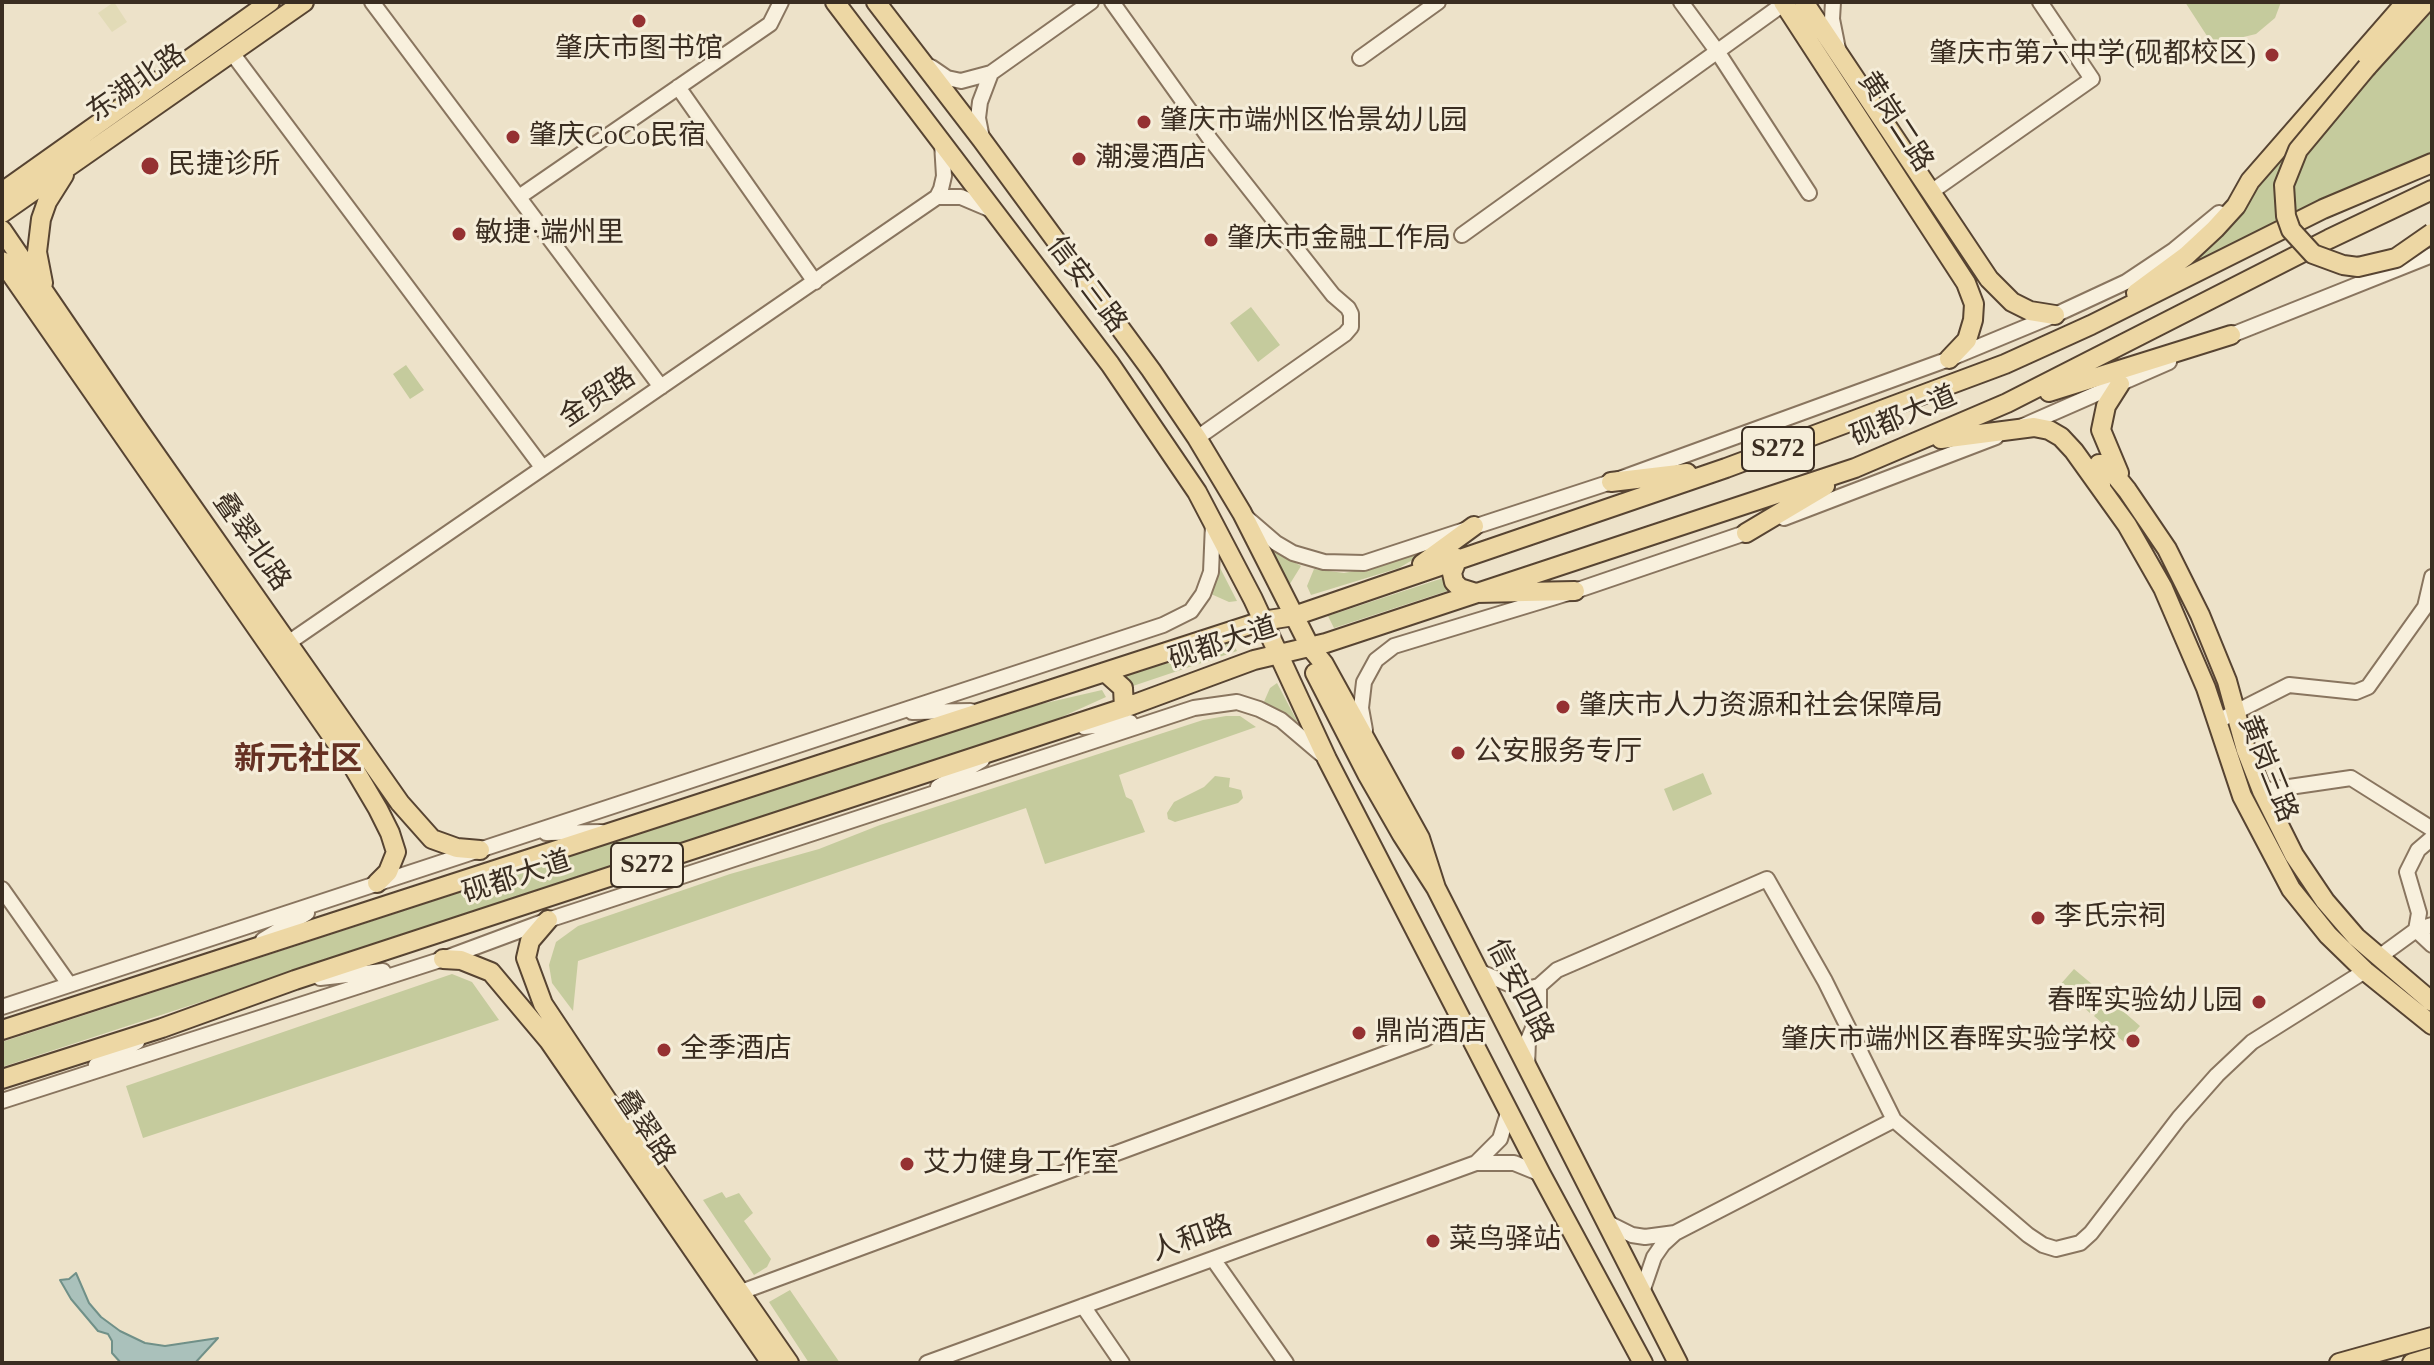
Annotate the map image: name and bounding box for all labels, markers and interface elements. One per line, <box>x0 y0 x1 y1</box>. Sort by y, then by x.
marker: 肇庆市图书馆 <box>630 12 648 30</box>
place label: 肇庆市图书馆 <box>555 33 723 67</box>
street label: 东湖北路 <box>81 38 193 130</box>
place label: 肇庆市第六中学(砚都校区) <box>1929 38 2256 72</box>
marker: 肇庆市第六中学(砚都校区) <box>2263 46 2281 64</box>
street label: 黄岗二路 <box>1850 66 1940 178</box>
place label: 肇庆市端州区怡景幼儿园 <box>1160 105 1468 139</box>
marker: 肇庆市端州区怡景幼儿园 <box>1135 113 1153 131</box>
place label: 肇庆CoCo民宿 <box>529 120 706 154</box>
marker: 肇庆CoCo民宿 <box>504 128 522 146</box>
place label: 潮漫酒店 <box>1095 142 1207 176</box>
place label: 民捷诊所 <box>168 149 280 183</box>
marker: 潮漫酒店 <box>1070 150 1088 168</box>
marker: 民捷诊所 <box>139 155 161 177</box>
place label: 敏捷·端州里 <box>475 217 624 251</box>
place label: 肇庆市金融工作局 <box>1227 223 1451 257</box>
marker: 敏捷·端州里 <box>450 225 468 243</box>
street label: 信安三路 <box>1039 230 1133 340</box>
marker: 肇庆市金融工作局 <box>1202 231 1220 249</box>
street label: 金贸路 <box>554 361 642 435</box>
street label: 砚都大道 <box>1846 380 1962 454</box>
road number: S272 <box>1742 427 1814 471</box>
street label: 叠翠北路 <box>205 486 297 598</box>
street label: 砚都大道 <box>1165 611 1281 677</box>
place label: 肇庆市人力资源和社会保障局 <box>1579 690 1943 724</box>
marker: 肇庆市人力资源和社会保障局 <box>1554 698 1572 716</box>
street label: 黄岗三路 <box>2230 711 2304 827</box>
place label: 公安服务专厅 <box>1474 736 1642 770</box>
district label: 新元社区 <box>234 742 362 780</box>
marker: 公安服务专厅 <box>1449 744 1467 762</box>
road number: S272 <box>611 843 683 887</box>
street label: 砚都大道 <box>459 845 575 911</box>
place label: 李氏宗祠 <box>2054 901 2166 935</box>
marker: 李氏宗祠 <box>2029 909 2047 927</box>
street label: 信安四路 <box>1479 933 1559 1049</box>
place label: 春晖实验幼儿园 <box>2047 985 2243 1019</box>
marker: 春晖实验幼儿园 <box>2250 993 2268 1011</box>
place label: 鼎尚酒店 <box>1375 1016 1487 1050</box>
marker: 鼎尚酒店 <box>1350 1024 1368 1042</box>
place label: 肇庆市端州区春晖实验学校 <box>1781 1024 2117 1058</box>
marker: 肇庆市端州区春晖实验学校 <box>2124 1032 2142 1050</box>
place label: 全季酒店 <box>680 1033 792 1067</box>
marker: 全季酒店 <box>655 1041 673 1059</box>
street label: 叠翠路 <box>607 1084 681 1172</box>
place label: 艾力健身工作室 <box>923 1147 1119 1181</box>
marker: 艾力健身工作室 <box>898 1155 916 1173</box>
street label: 人和路 <box>1147 1209 1237 1269</box>
place label: 菜鸟驿站 <box>1449 1224 1561 1258</box>
marker: 菜鸟驿站 <box>1424 1232 1442 1250</box>

